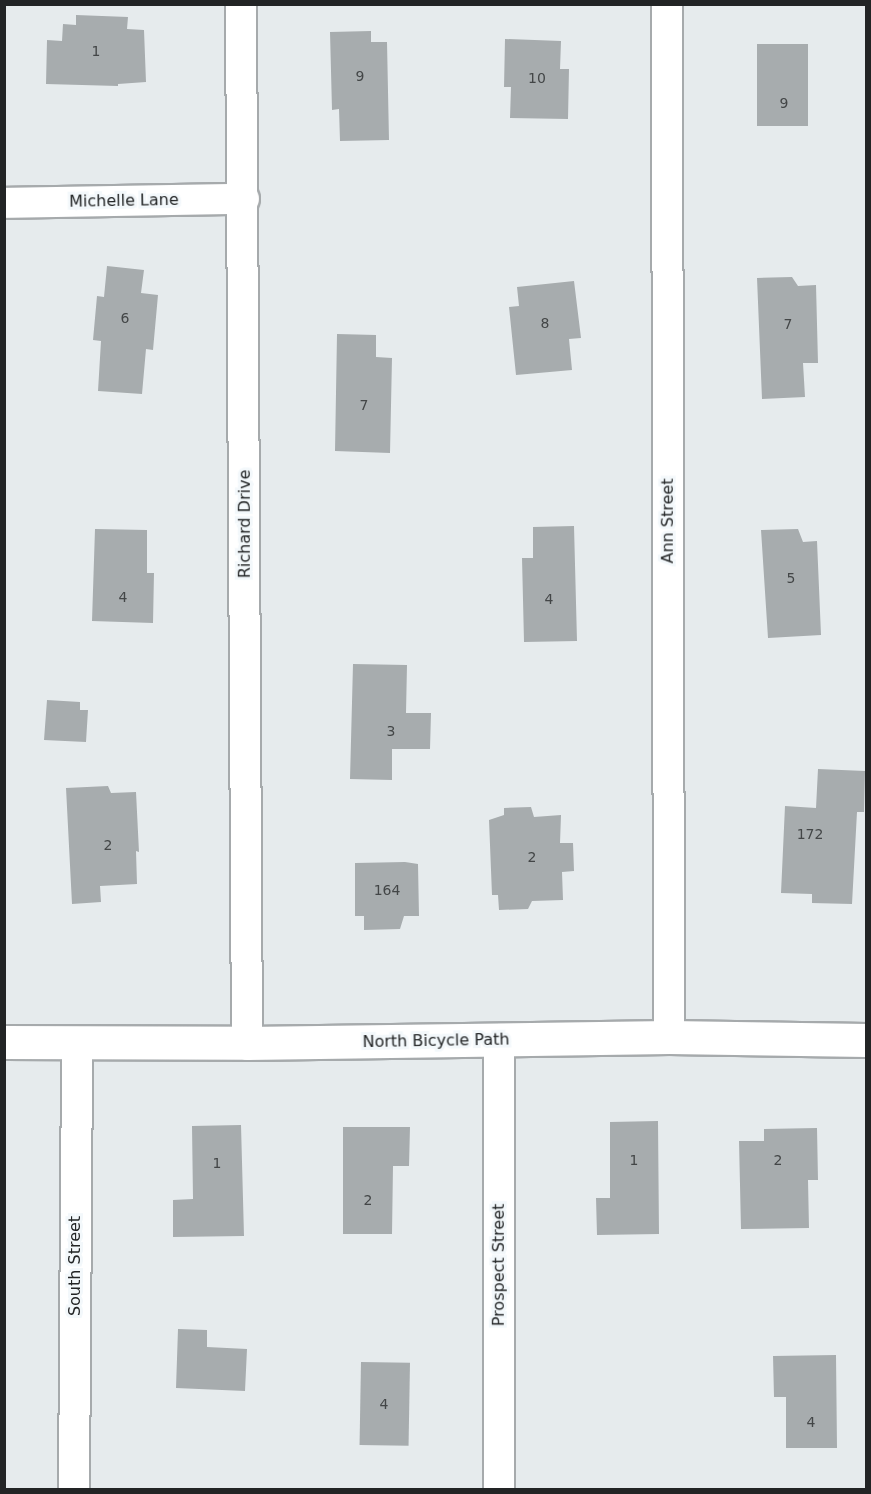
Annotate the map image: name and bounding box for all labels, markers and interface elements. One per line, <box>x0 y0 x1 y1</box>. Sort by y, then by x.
house number: 1 <box>92 43 100 59</box>
house number: 9 <box>356 68 364 84</box>
house number: 10 <box>528 70 546 86</box>
house number: 9 <box>780 95 788 111</box>
street label: Michelle Lane <box>69 190 179 212</box>
house number: 6 <box>121 310 129 326</box>
house number: 8 <box>541 315 549 331</box>
house number: 7 <box>784 316 792 332</box>
house number: 7 <box>360 397 368 413</box>
street label: Richard Drive <box>235 470 255 578</box>
street label: Ann Street <box>658 479 678 563</box>
house number: 5 <box>787 570 795 586</box>
house number: 4 <box>119 589 127 605</box>
house number: 4 <box>545 591 553 607</box>
house number: 3 <box>387 723 395 739</box>
house number: 172 <box>797 826 823 842</box>
house number: 2 <box>104 837 112 853</box>
house number: 2 <box>528 849 536 865</box>
house number: 164 <box>374 882 400 898</box>
street label: North Bicycle Path <box>362 1030 510 1052</box>
house number: 1 <box>630 1152 638 1168</box>
house number: 2 <box>774 1152 782 1168</box>
house number: 1 <box>213 1155 221 1171</box>
house number: 2 <box>364 1192 372 1208</box>
street label: Prospect Street <box>489 1204 509 1326</box>
street label: South Street <box>65 1216 85 1316</box>
house number: 4 <box>380 1396 388 1412</box>
house number: 4 <box>807 1414 815 1430</box>

